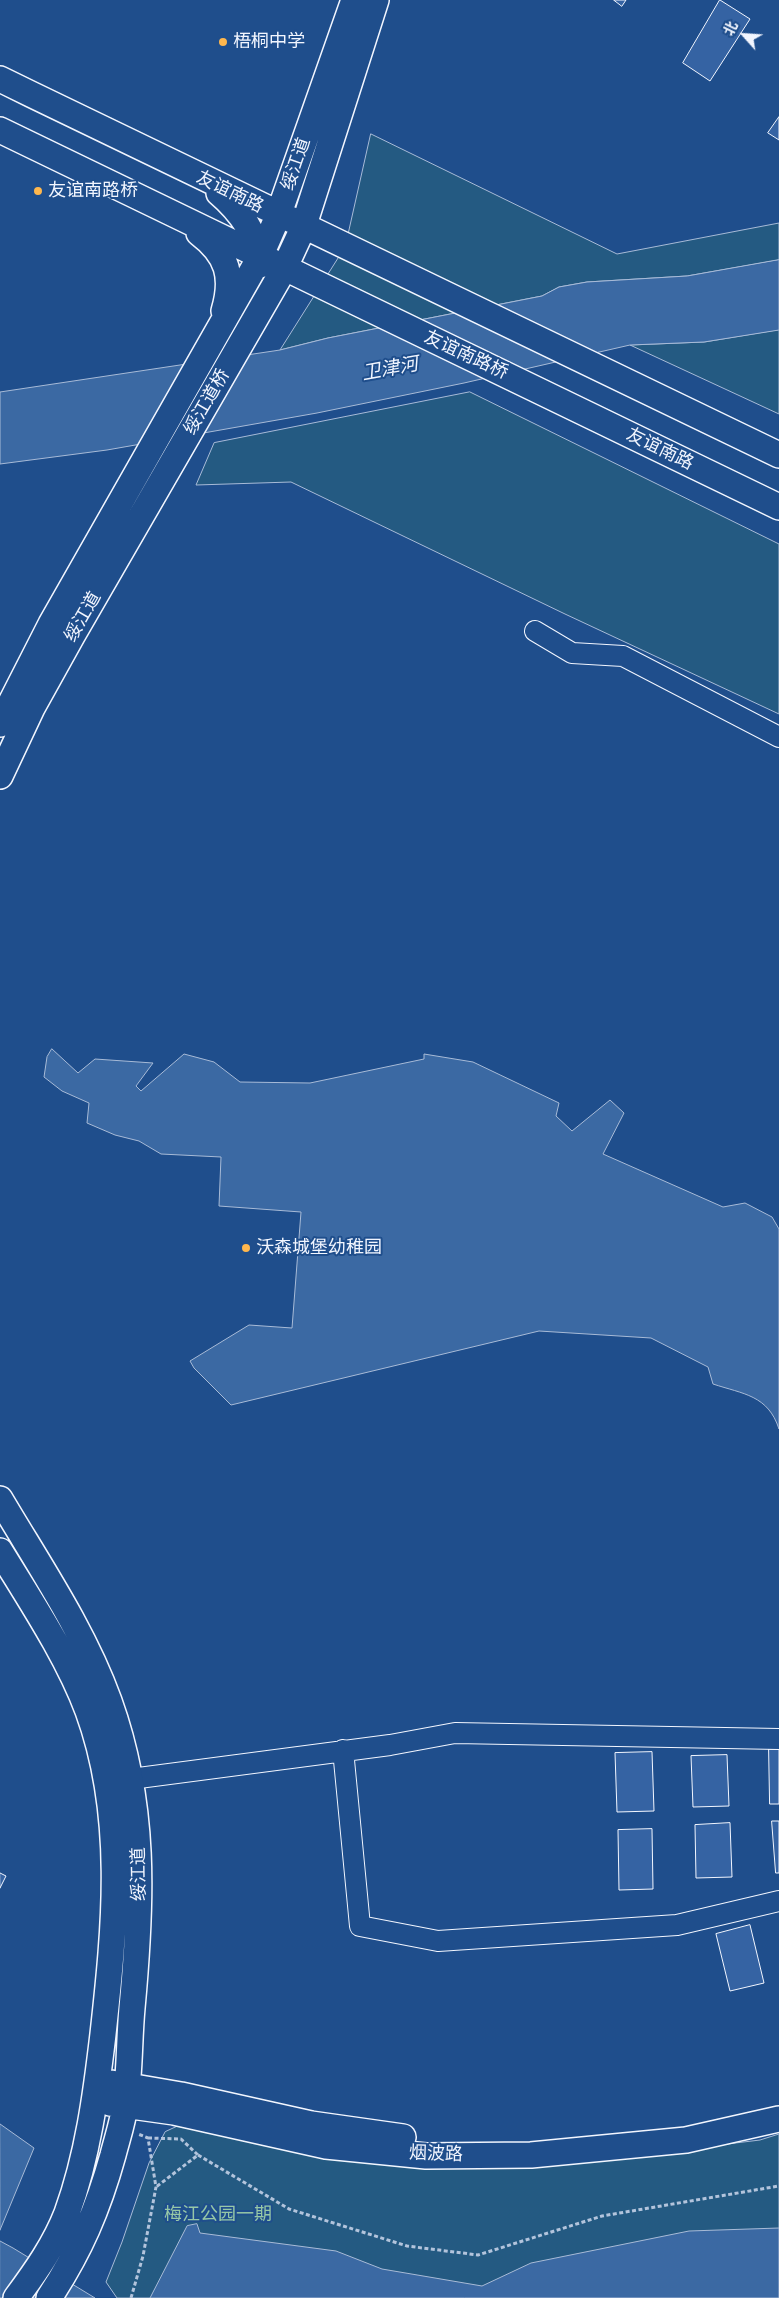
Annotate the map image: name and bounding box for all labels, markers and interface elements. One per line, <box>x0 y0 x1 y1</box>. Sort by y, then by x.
north arrow <box>719 10 769 60</box>
text: 北 <box>719 18 742 39</box>
place label: 梧桐中学 <box>233 31 305 53</box>
marker: 梧桐中学 <box>217 36 229 48</box>
street label: 绥江道 <box>277 135 315 193</box>
street label: 友谊南路 <box>193 167 267 217</box>
place label: 友谊南路桥 <box>48 180 138 202</box>
marker: 友谊南路桥 <box>32 185 44 197</box>
street label: 友谊南路桥 <box>421 326 511 384</box>
water label: 卫津河 <box>360 353 420 385</box>
street label: 绥江道桥 <box>180 365 234 439</box>
street label: 友谊南路 <box>623 424 697 474</box>
street label: 绥江道 <box>60 588 106 646</box>
place label: 沃森城堡幼稚园 <box>256 1237 382 1259</box>
marker: 沃森城堡幼稚园 <box>240 1242 252 1254</box>
street label: 绥江道 <box>128 1847 150 1901</box>
street label: 烟波路 <box>409 2142 463 2166</box>
park label: 梅江公园一期 <box>164 2204 272 2226</box>

